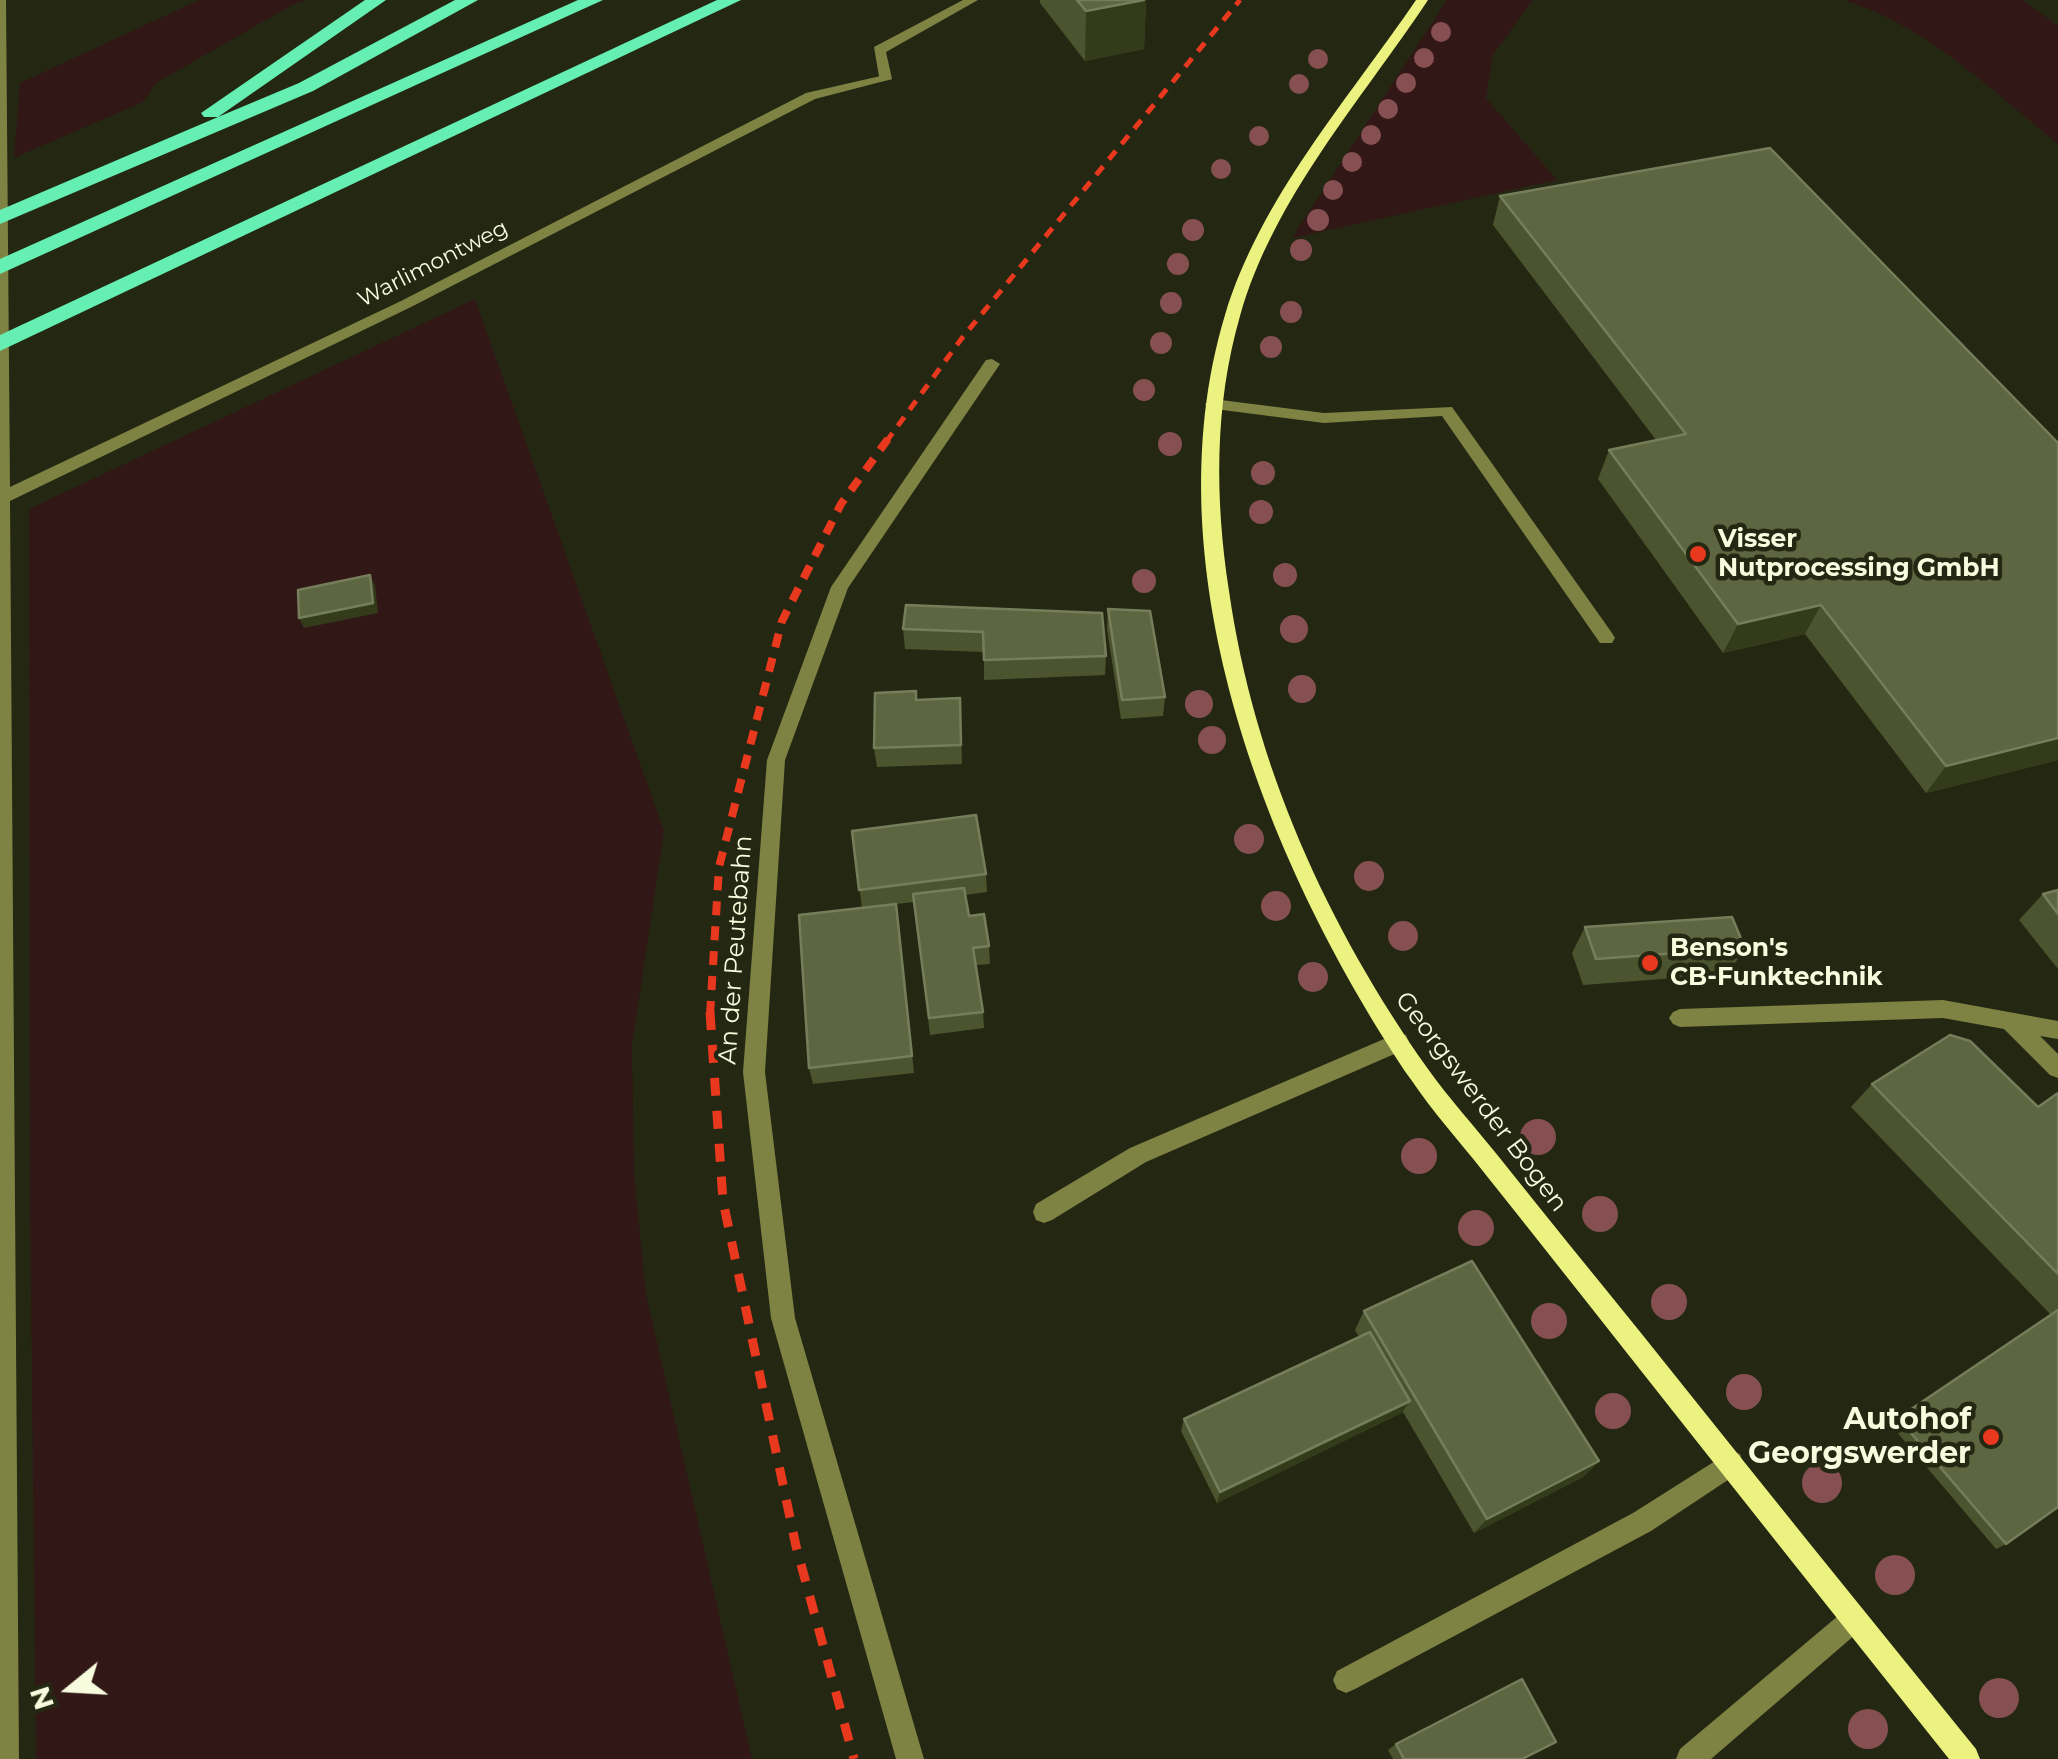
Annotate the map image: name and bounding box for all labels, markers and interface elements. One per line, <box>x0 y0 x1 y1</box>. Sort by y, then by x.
street label: Warlimontweg <box>354 215 512 313</box>
place label: Visser Nutprocessing GmbH <box>1718 525 2000 584</box>
marker: Visser Nutprocessing GmbH <box>1687 543 1709 565</box>
street label: An der Peutebahn <box>713 834 759 1066</box>
place label: Benson's CB-Funktechnik <box>1670 934 1883 993</box>
marker: Benson's CB-Funktechnik <box>1639 952 1661 974</box>
street label: Georgswerder Bogen <box>1389 986 1573 1218</box>
place label: Autohof Georgswerder <box>1748 1402 1971 1472</box>
marker: Autohof Georgswerder <box>1980 1426 2002 1448</box>
north arrow <box>20 1639 120 1739</box>
text: N <box>22 1682 61 1714</box>

